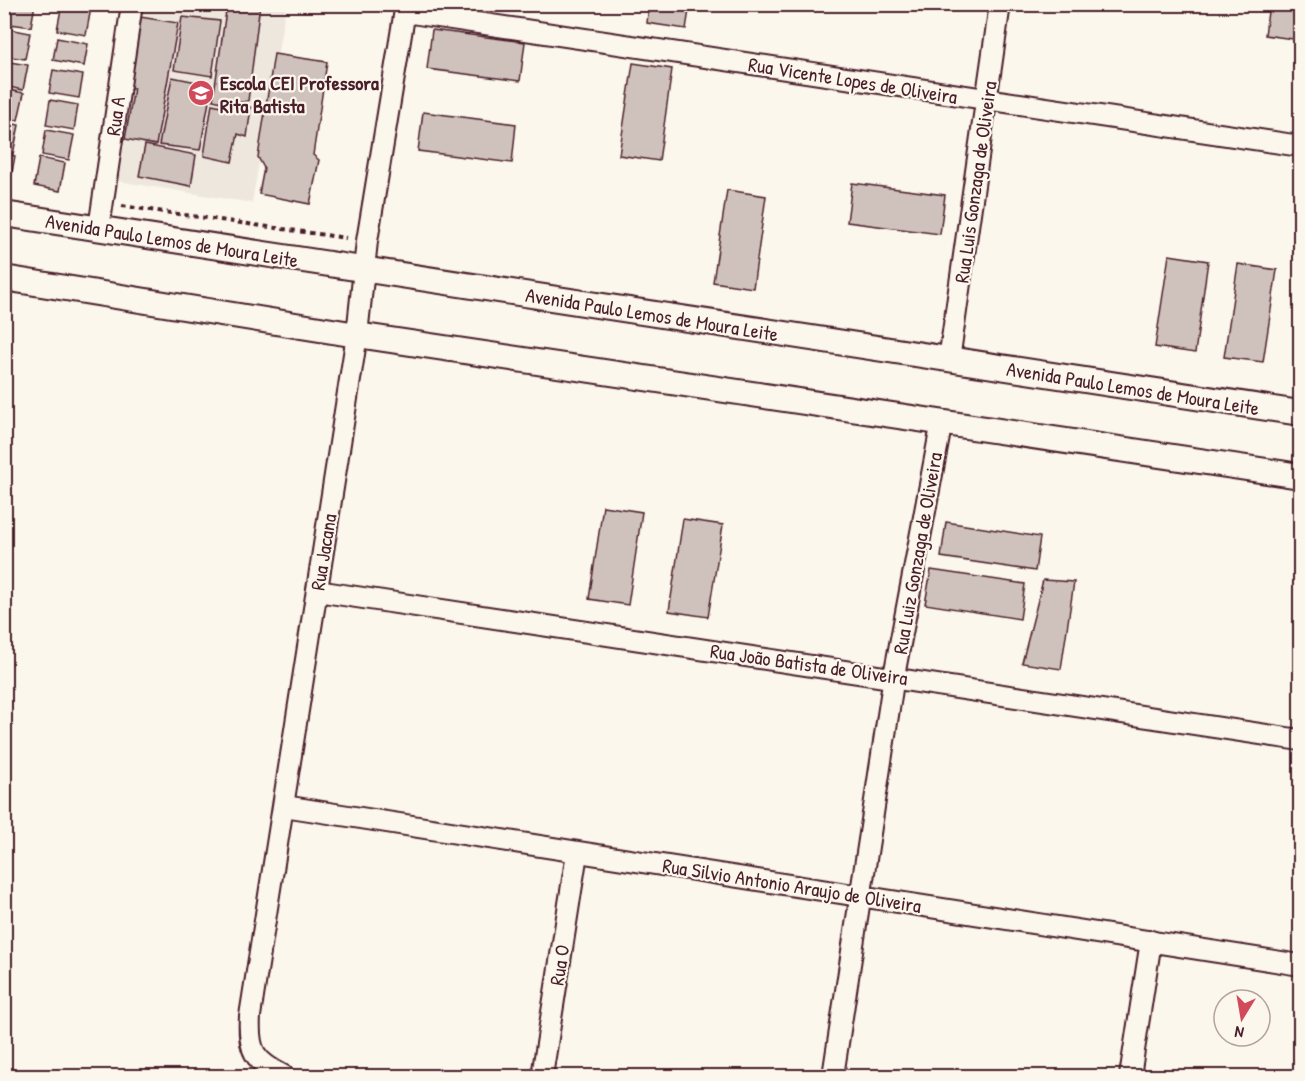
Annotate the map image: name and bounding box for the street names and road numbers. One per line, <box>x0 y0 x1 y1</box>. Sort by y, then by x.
street label: Rua Vicente Lopes de Oliveira <box>747 50 959 110</box>
street label: Rua Luis Gonzaga de Oliveira <box>947 79 1003 285</box>
street label: Rua A <box>99 94 131 137</box>
street label: Avenida Paulo Lemos de Moura Leite <box>44 207 300 273</box>
street label: Avenida Paulo Lemos de Moura Leite <box>524 281 780 347</box>
street label: Avenida Paulo Lemos de Moura Leite <box>1005 355 1261 421</box>
street label: Rua Luiz Gonzaga de Oliveira <box>886 450 948 656</box>
street label: Rua Jacana <box>304 512 342 592</box>
street label: Rua João Batista de Oliveira <box>709 637 910 691</box>
street label: Rua Silvio Antonio Araujo de Oliveira <box>661 851 923 919</box>
street label: Rua O <box>542 943 576 987</box>

